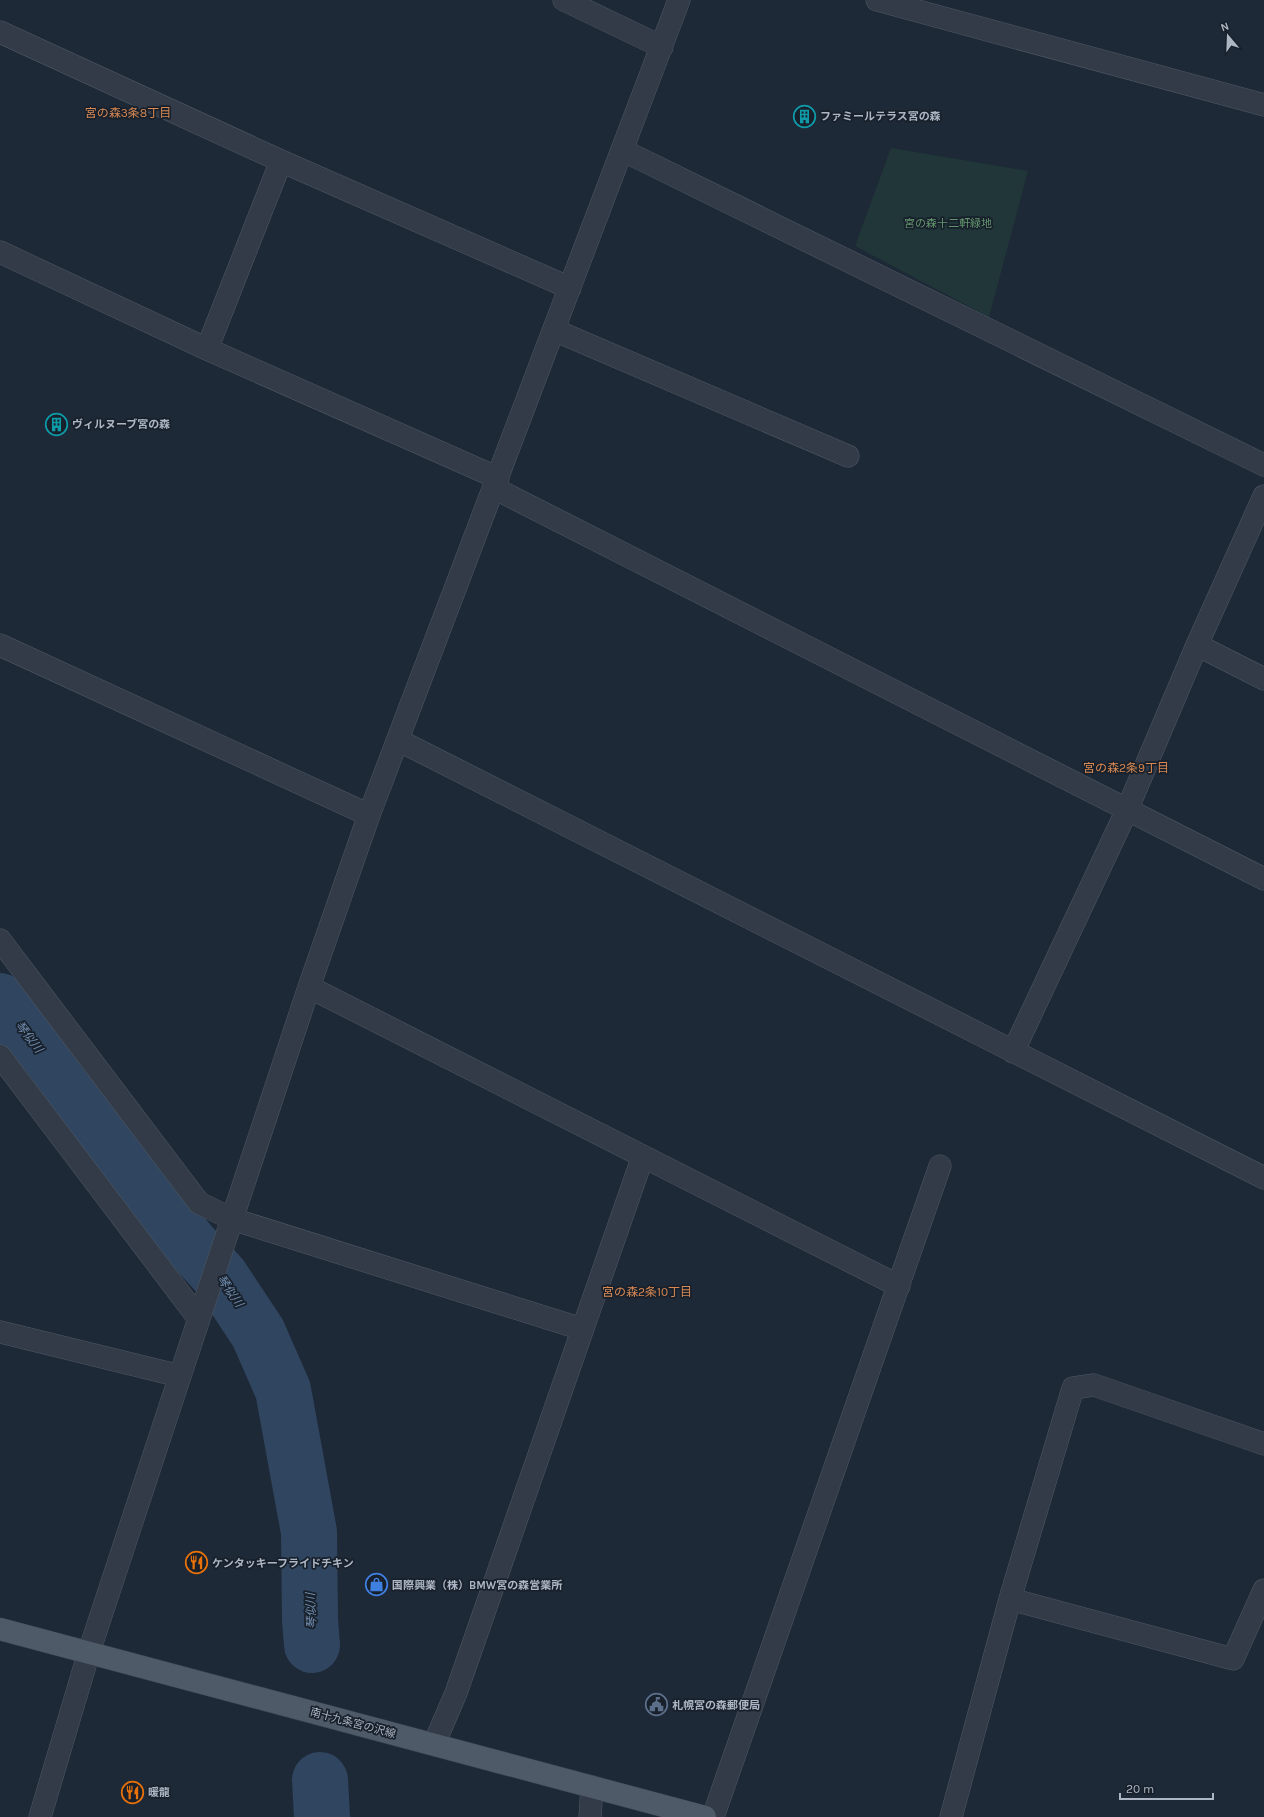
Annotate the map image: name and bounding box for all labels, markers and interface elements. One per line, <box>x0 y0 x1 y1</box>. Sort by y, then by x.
north arrow <box>1208 16 1248 56</box>
text: N <box>1219 20 1231 34</box>
building icon: ファミールテラス宮の森 <box>792 103 818 129</box>
district label: 宮の森3条8丁目 <box>85 106 171 120</box>
place label: ファミールテラス宮の森 <box>820 110 941 123</box>
park label: 宮の森十二軒緑地 <box>904 217 992 230</box>
building icon: ヴィルヌーブ宮の森 <box>44 411 70 437</box>
place label: ヴィルヌーブ宮の森 <box>72 418 170 431</box>
district label: 宮の森2条9丁目 <box>1083 761 1169 775</box>
water label: 琴似川 <box>12 1019 47 1057</box>
water label: 琴似川 <box>214 1272 247 1311</box>
district label: 宮の森2条10丁目 <box>602 1285 692 1299</box>
restaurant icon: ケンタッキーフライドチキン <box>184 1550 210 1576</box>
place label: ケンタッキーフライドチキン <box>212 1557 354 1570</box>
shop icon: 国際興業（株）BMW宮の森営業所 <box>363 1572 389 1598</box>
place label: 国際興業（株）BMW宮の森営業所 <box>392 1579 562 1592</box>
water label: 琴似川 <box>303 1591 319 1629</box>
public building icon: 札幌宮の森郵便局 <box>644 1692 670 1718</box>
place label: 札幌宮の森郵便局 <box>672 1699 760 1712</box>
street label: 南十九条宮の沢線 <box>309 1705 397 1741</box>
scale bar <box>1120 1775 1213 1801</box>
restaurant icon: 暖龍 <box>120 1779 146 1805</box>
text: 20 m <box>1126 1782 1154 1796</box>
place label: 暖龍 <box>148 1786 170 1799</box>

